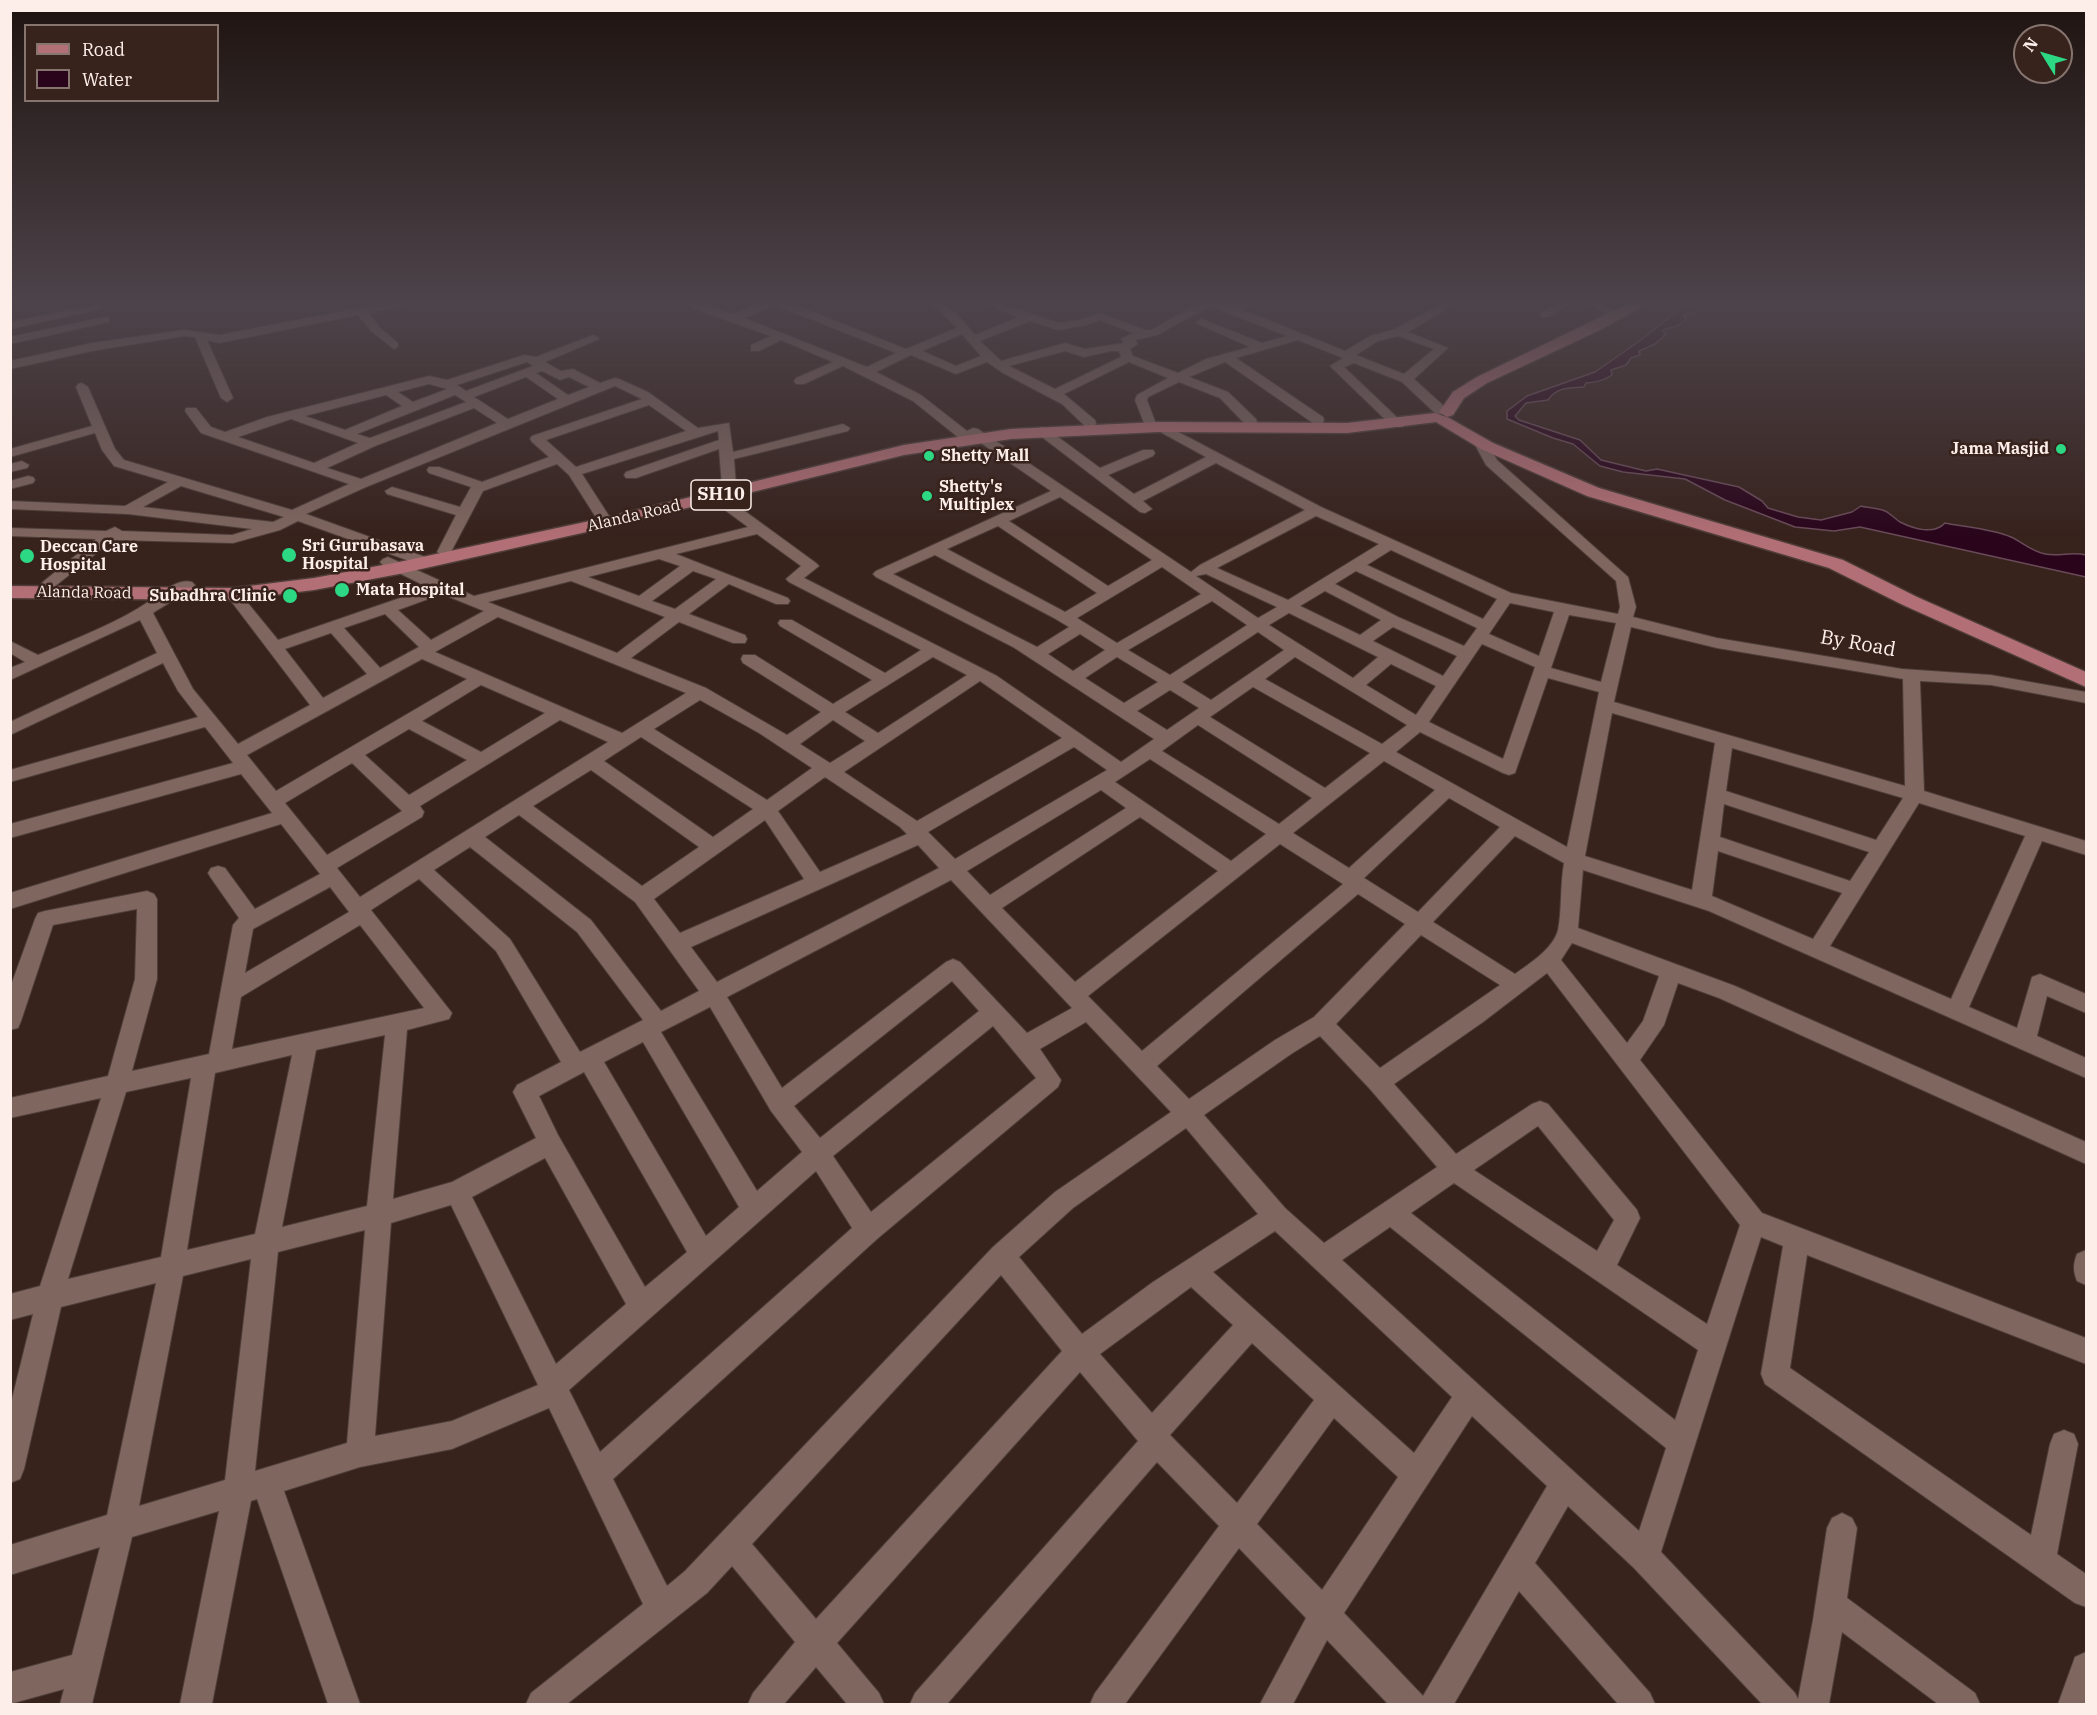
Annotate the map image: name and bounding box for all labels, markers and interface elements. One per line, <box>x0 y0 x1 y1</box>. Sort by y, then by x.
legend <box>24 24 219 102</box>
north arrow <box>2013 24 2073 84</box>
text: N <box>2018 33 2042 55</box>
text: Road <box>82 38 125 61</box>
text: Water <box>82 68 132 91</box>
place label: Jama Masjid <box>1951 439 2049 459</box>
marker: Jama Masjid <box>2054 442 2068 456</box>
place label: Shetty Mall <box>941 446 1029 466</box>
marker: Shetty Mall <box>922 449 936 463</box>
place label: Shetty's Multiplex <box>939 477 1014 515</box>
road number: SH10 <box>691 480 751 510</box>
marker: Shetty's Multiplex <box>920 489 934 503</box>
street label: Alanda Road <box>586 496 682 536</box>
place label: Sri Gurubasava Hospital <box>302 536 424 574</box>
place label: Deccan Care Hospital <box>40 537 138 575</box>
marker: Sri Gurubasava Hospital <box>280 546 298 564</box>
marker: Deccan Care Hospital <box>18 547 36 565</box>
place label: Mata Hospital <box>356 580 465 600</box>
marker: Mata Hospital <box>333 581 351 599</box>
street label: Alanda Road <box>36 583 132 603</box>
place label: Subadhra Clinic <box>149 586 276 606</box>
marker: Subadhra Clinic <box>281 587 299 605</box>
street label: By Road <box>1818 626 1898 662</box>

